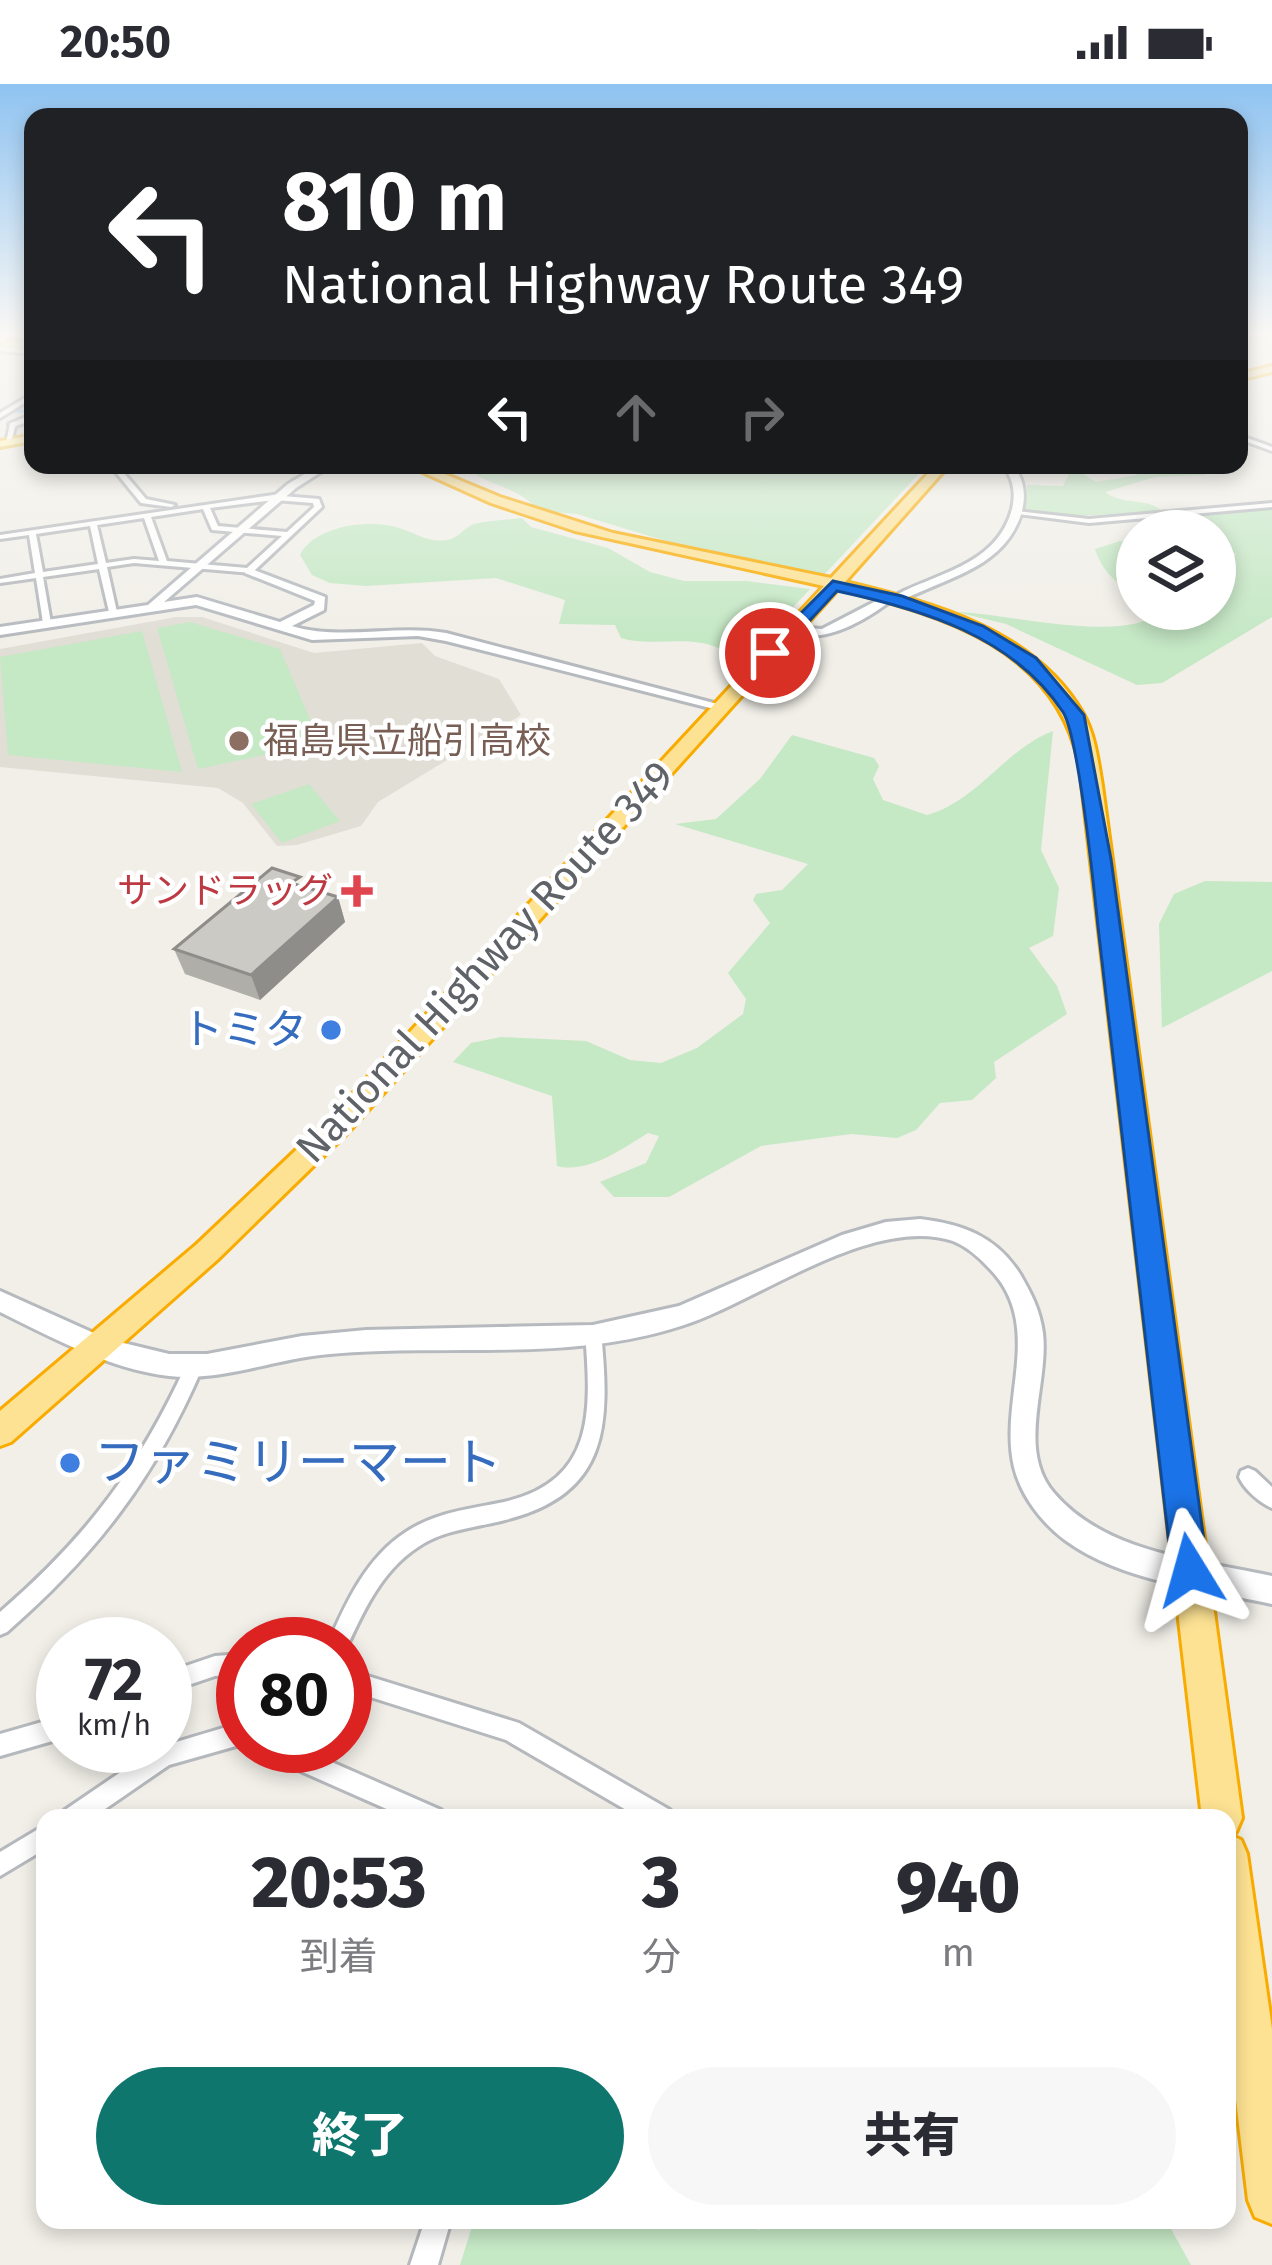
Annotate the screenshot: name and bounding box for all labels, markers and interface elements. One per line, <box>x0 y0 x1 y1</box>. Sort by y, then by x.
text: 20:50 <box>60 15 171 69</box>
text: 810 m <box>282 151 507 252</box>
icon: left <box>84 156 240 312</box>
text: National Highway Route 349 <box>282 253 964 317</box>
icon: left <box>477 384 543 450</box>
icon: ahead <box>603 384 669 450</box>
icon: right <box>729 384 795 450</box>
map controls <box>1116 510 1236 630</box>
button: layers <box>1116 510 1236 630</box>
pin <box>719 602 821 704</box>
icon: arrive <box>737 620 803 686</box>
place label: 福島県立船引高校 <box>263 719 551 763</box>
marker: 福島県立船引高校 <box>226 728 252 754</box>
street label: National Highway Route 349 <box>286 751 684 1173</box>
place label: サンドラッグ <box>117 869 333 913</box>
marker: サンドラッグ <box>344 878 370 904</box>
place label: トミタ <box>181 1005 307 1055</box>
marker: トミタ <box>318 1017 344 1043</box>
place label: ファミリーマート <box>94 1432 502 1494</box>
marker: ファミリーマート <box>57 1450 83 1476</box>
position arrow <box>1127 1507 1253 1633</box>
speed limit sign: 80 <box>216 1617 372 1773</box>
text: 72 <box>85 1644 143 1716</box>
text: km/h <box>77 1707 151 1743</box>
text: 20:53 <box>251 1840 426 1926</box>
text: 3 <box>642 1840 680 1926</box>
text: 940 <box>896 1845 1021 1931</box>
text: m <box>942 1930 975 1976</box>
text: 到着 <box>300 1934 378 1980</box>
text: 分 <box>642 1934 681 1980</box>
button: 終了 <box>96 2067 624 2205</box>
button: 共有 <box>648 2067 1176 2205</box>

